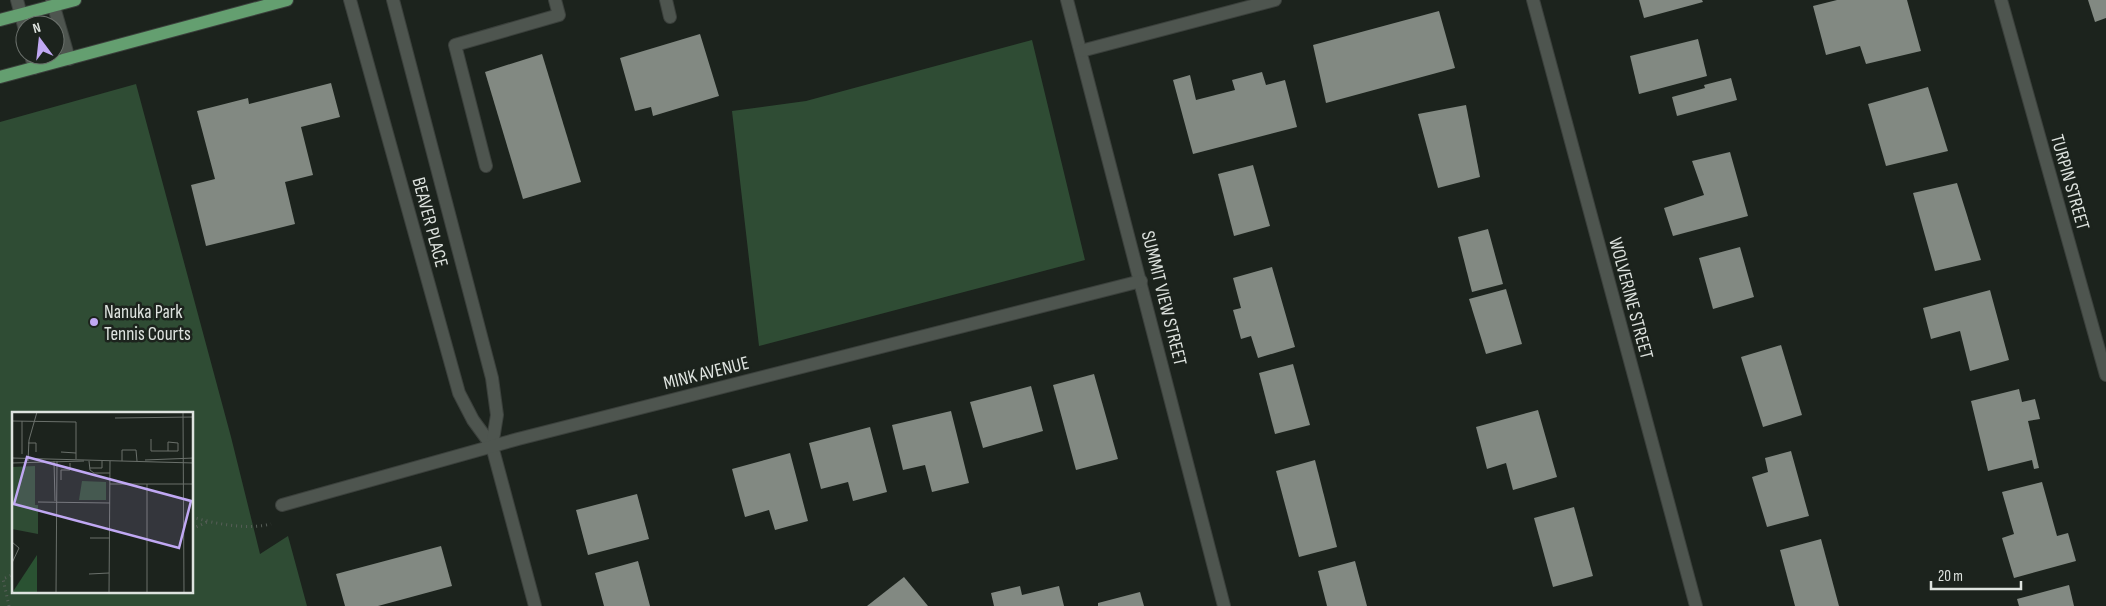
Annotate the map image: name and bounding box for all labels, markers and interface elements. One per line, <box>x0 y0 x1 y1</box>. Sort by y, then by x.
north arrow <box>15 15 65 65</box>
text: N <box>31 19 43 37</box>
street label: TURPIN STREET <box>2045 132 2094 233</box>
street label: BEAVER PLACE <box>407 175 453 270</box>
street label: SUMMIT VIEW STREET <box>1136 229 1191 368</box>
street label: WOLVERINE STREET <box>1603 235 1658 362</box>
place label: Nanuka Park Tennis Courts <box>104 301 191 346</box>
marker: Nanuka Park Tennis Courts <box>88 316 100 328</box>
street label: MINK AVENUE <box>661 352 752 395</box>
inset map <box>12 412 194 594</box>
scale bar <box>1931 558 2021 590</box>
text: 20 m <box>1938 567 1963 586</box>

